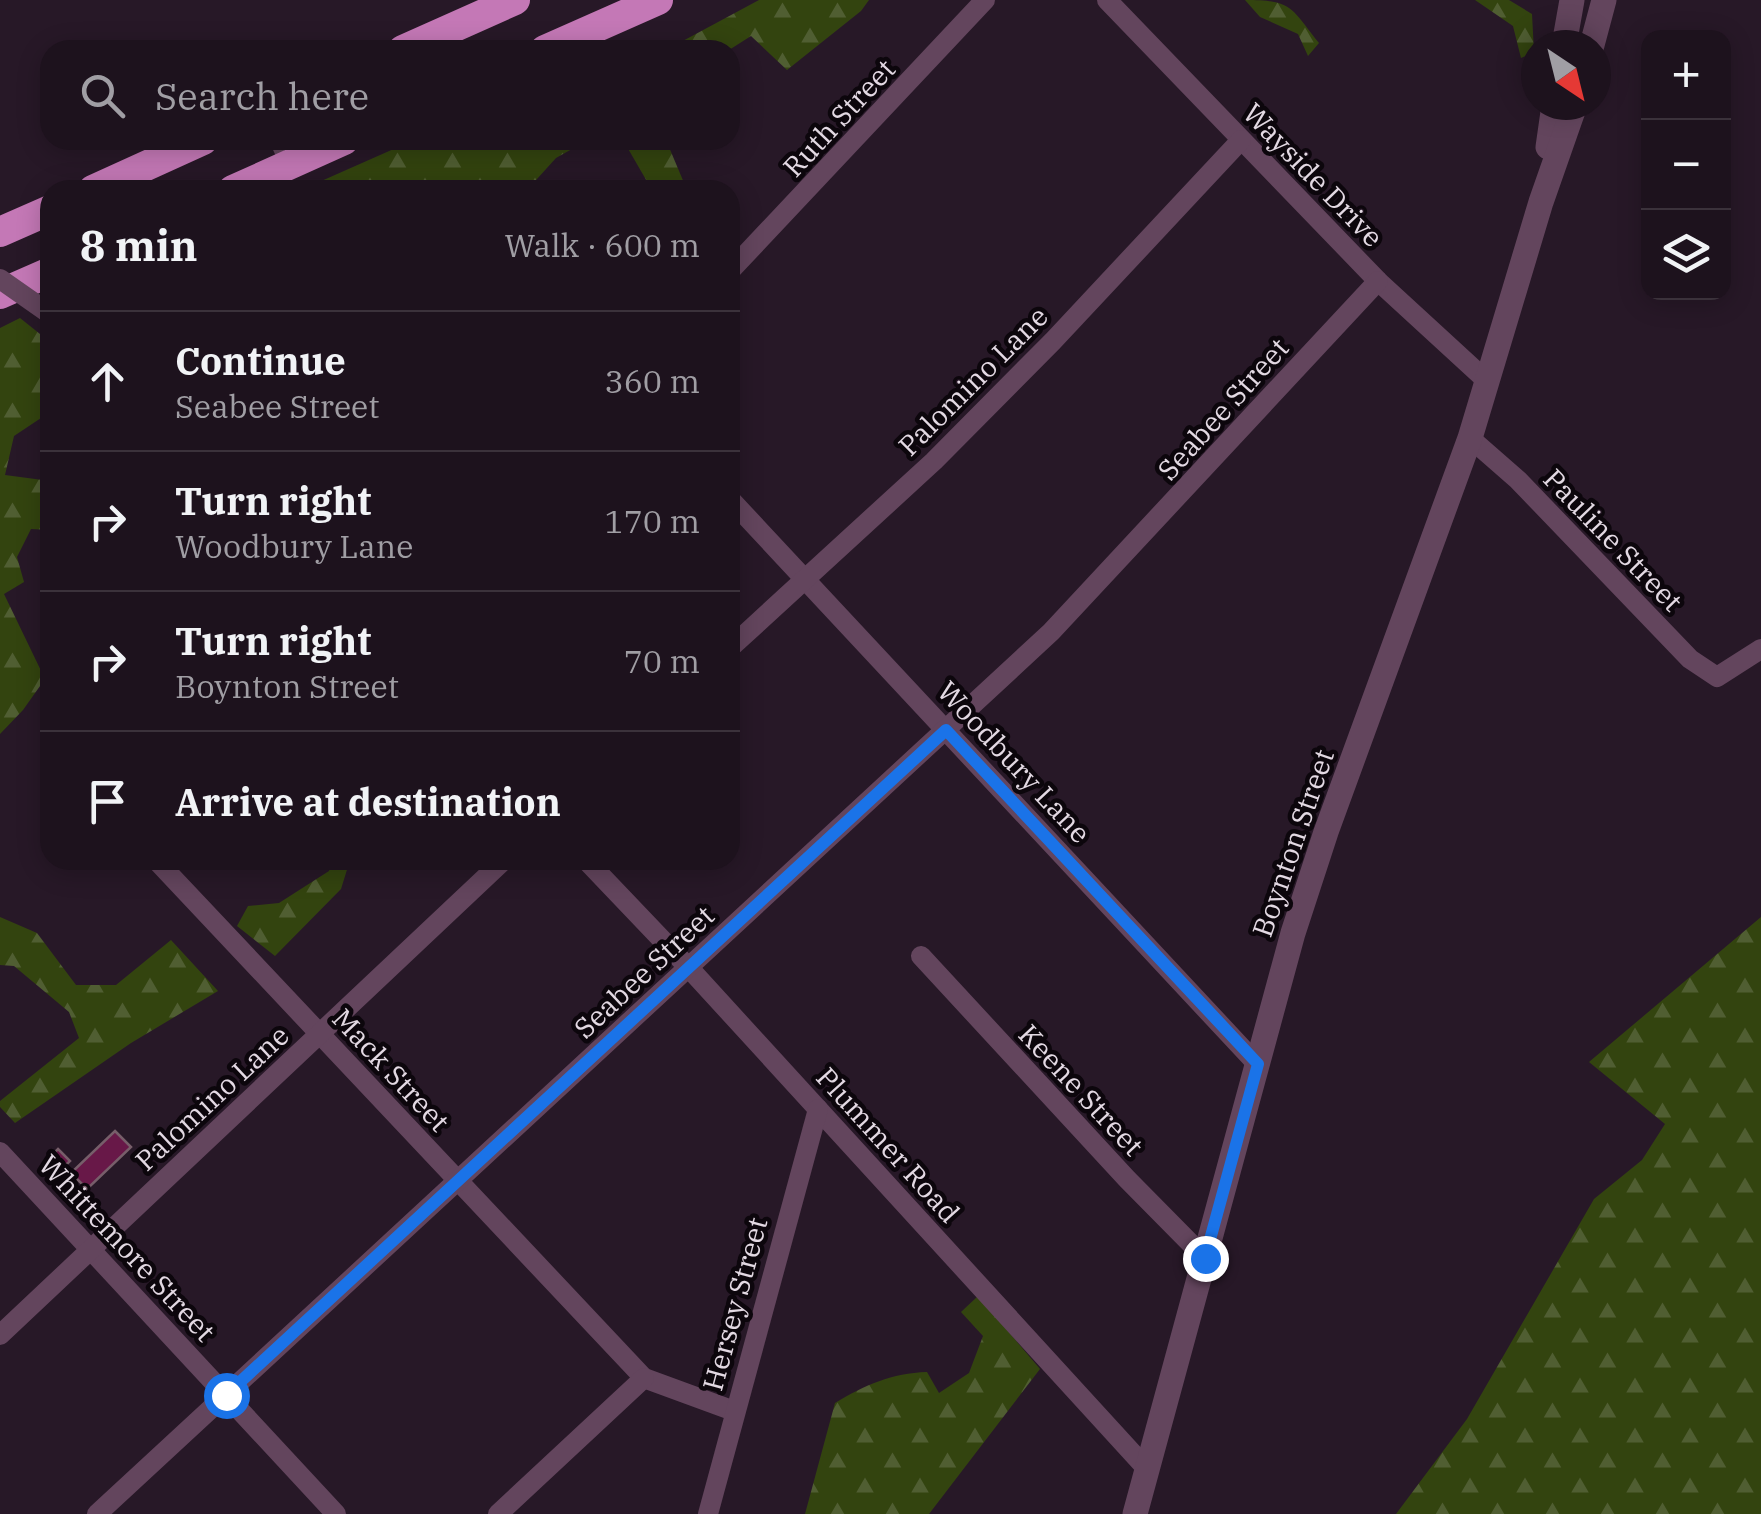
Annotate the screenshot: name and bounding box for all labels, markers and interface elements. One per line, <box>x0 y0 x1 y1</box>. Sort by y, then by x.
north arrow <box>1521 30 1611 120</box>
map controls <box>1641 30 1731 300</box>
button: + <box>1641 30 1731 120</box>
search box <box>40 40 740 150</box>
street label: Ruth Street <box>774 51 903 185</box>
icon: search <box>75 68 130 123</box>
text: Search here <box>155 71 369 120</box>
street label: Wayside Drive <box>1235 95 1392 255</box>
button: − <box>1641 120 1731 210</box>
button: layers <box>1641 210 1731 300</box>
text: 8 min <box>80 218 198 273</box>
text: Walk · 600 m <box>504 224 700 266</box>
street label: Palomino Lane <box>890 298 1055 463</box>
street label: Seabee Street <box>1149 330 1296 488</box>
text: Continue <box>175 336 346 385</box>
icon: ahead <box>80 354 135 409</box>
text: 360 m <box>604 360 700 402</box>
text: Seabee Street <box>175 385 380 427</box>
street label: Pauline Street <box>1536 460 1691 619</box>
text: Turn right <box>175 476 371 525</box>
icon: right <box>80 494 135 549</box>
text: 170 m <box>604 500 700 542</box>
text: Woodbury Lane <box>175 525 413 567</box>
text: Turn right <box>175 616 371 665</box>
icon: right <box>80 634 135 689</box>
text: 70 m <box>624 640 700 682</box>
text: Boynton Street <box>175 665 399 707</box>
street label: Woodbury Lane <box>930 673 1099 851</box>
street label: Boynton Street <box>1243 744 1342 942</box>
icon: arrive <box>80 774 135 829</box>
text: Arrive at destination <box>175 777 561 826</box>
street label: Seabee Street <box>566 897 722 1046</box>
street label: Mack Street <box>325 1000 458 1139</box>
street label: Keene Street <box>1011 1016 1152 1163</box>
street label: Palomino Lane <box>127 1017 296 1178</box>
street label: Plummer Road <box>809 1059 968 1230</box>
street label: Whittemore Street <box>31 1146 224 1349</box>
street label: Hersey Street <box>694 1213 775 1395</box>
route end <box>1183 1236 1229 1282</box>
route start <box>204 1373 250 1419</box>

